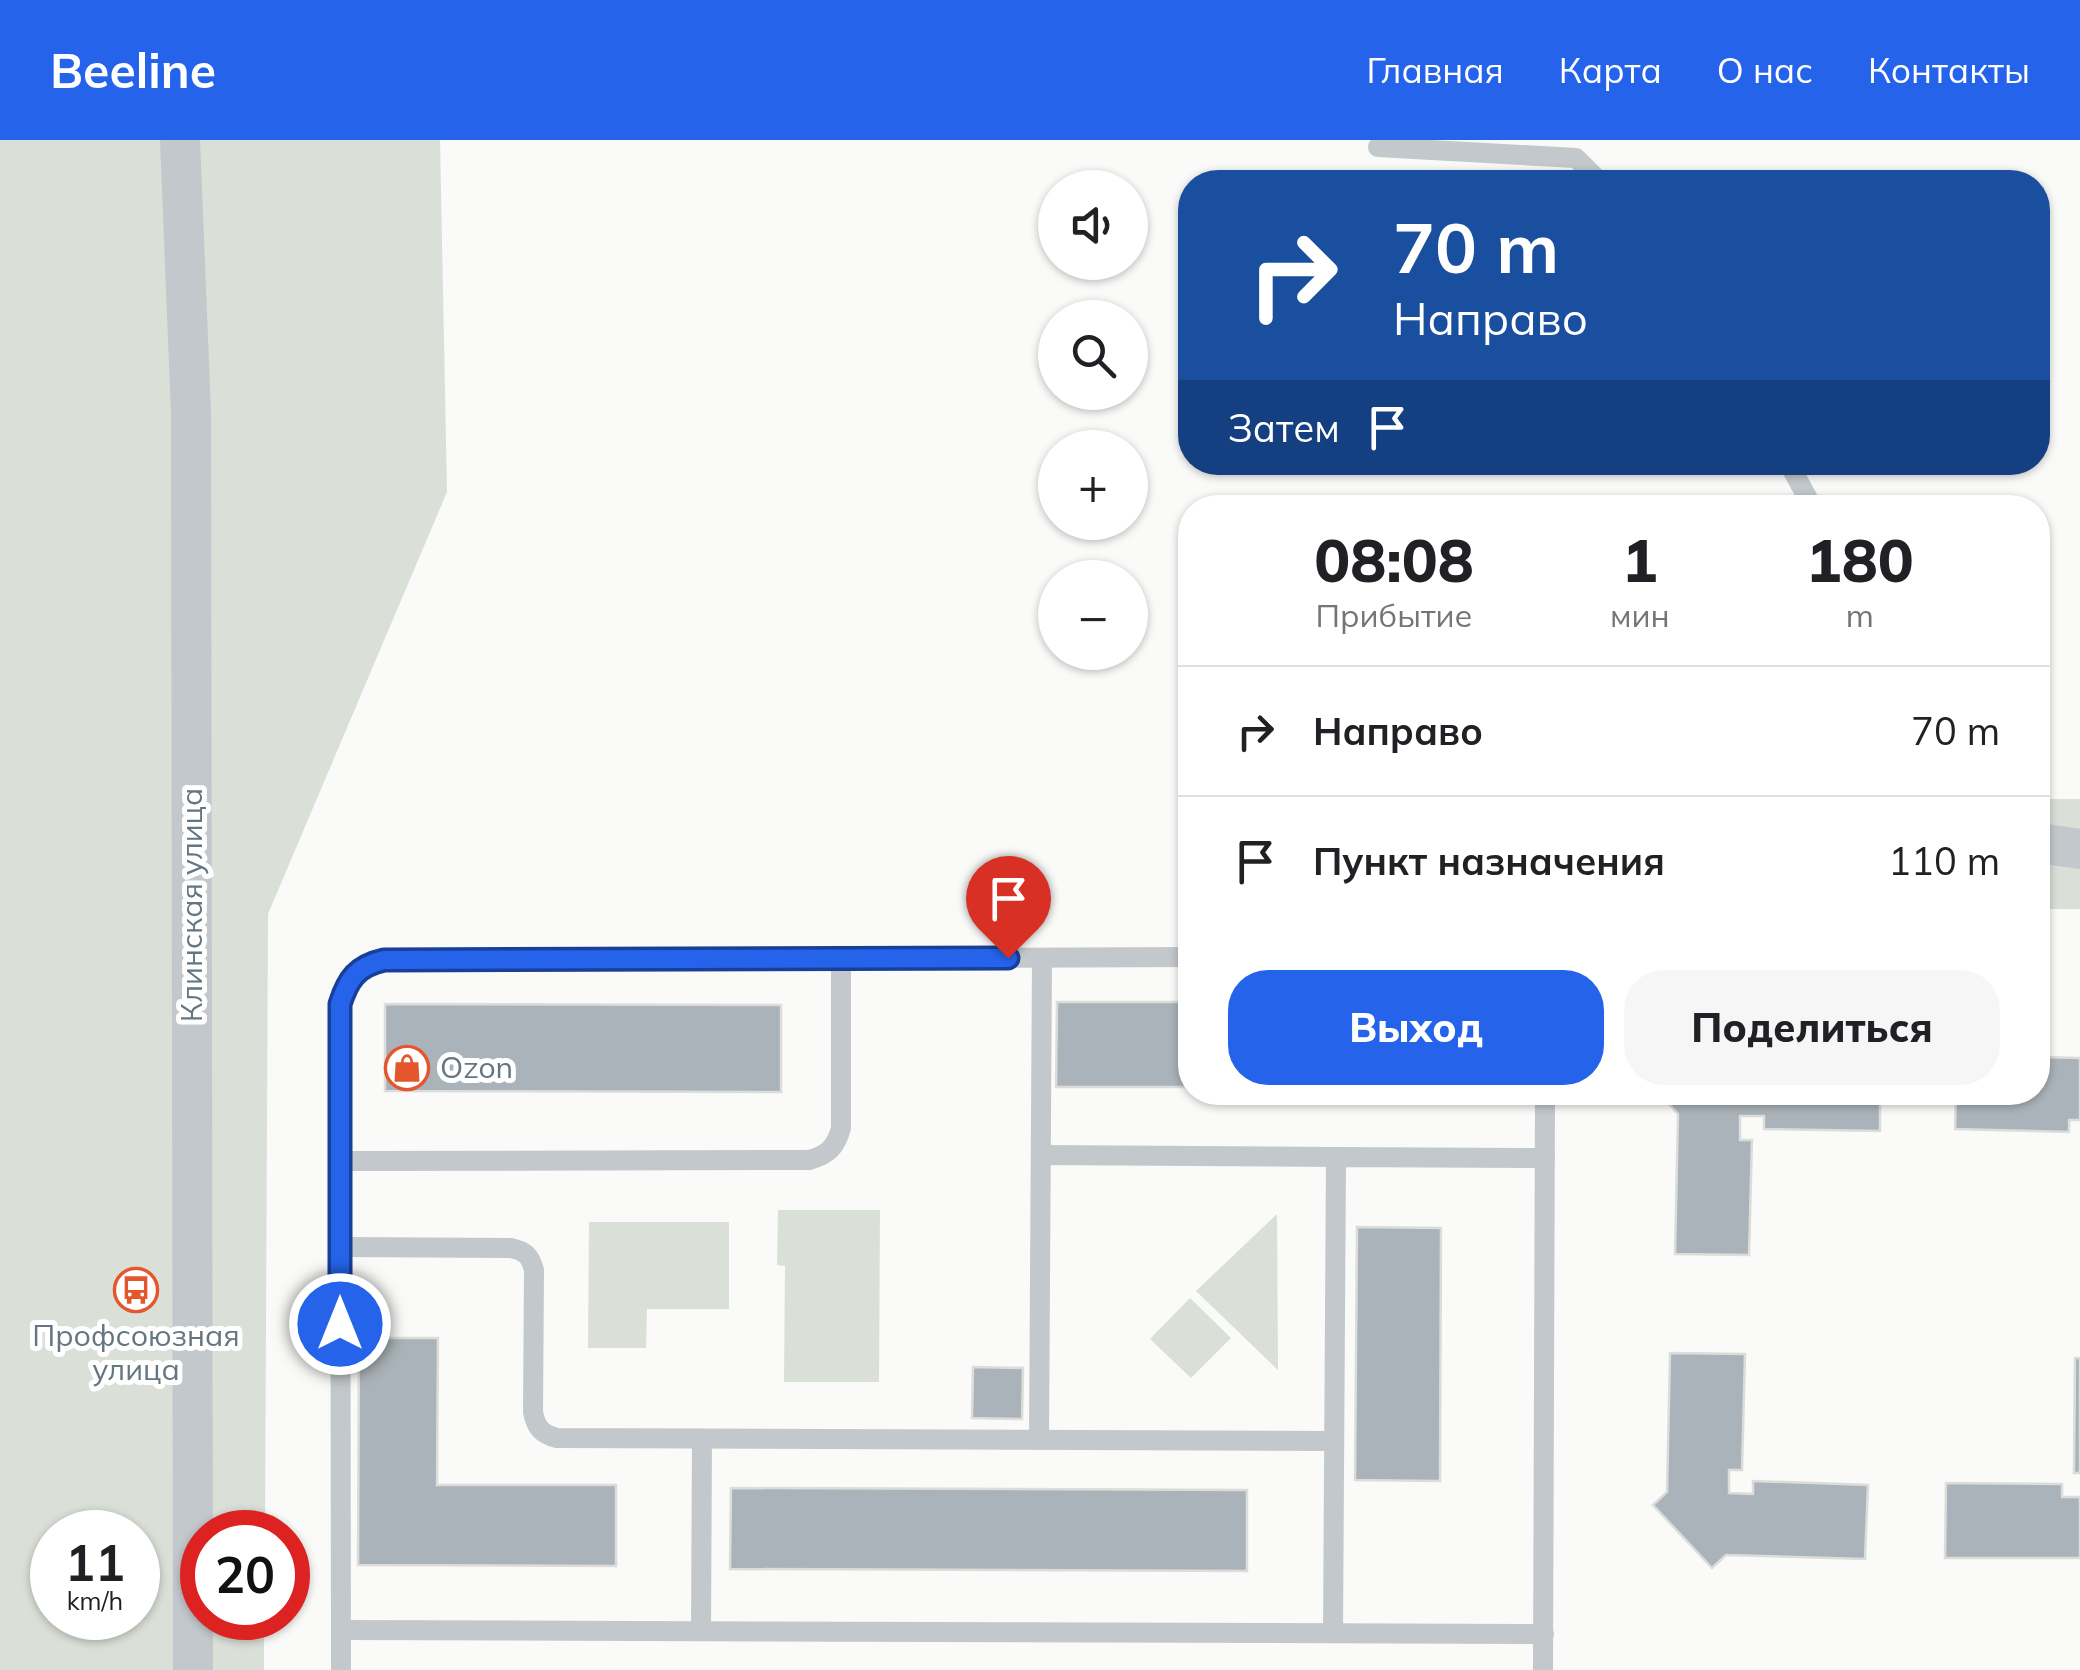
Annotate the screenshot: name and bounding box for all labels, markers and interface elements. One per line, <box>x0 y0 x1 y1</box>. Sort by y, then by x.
text: Beeline <box>50 40 216 100</box>
text: Главная <box>1366 48 1504 92</box>
text: Карта <box>1559 48 1662 92</box>
text: О нас <box>1717 48 1813 92</box>
text: Контакты <box>1868 48 2030 92</box>
map controls <box>1038 170 1148 670</box>
button: sound <box>1038 170 1148 280</box>
text: 70 m <box>1393 203 1559 291</box>
icon: right <box>1228 210 1358 340</box>
text: Направо <box>1393 290 1588 346</box>
button: search <box>1038 300 1148 410</box>
icon: arrive <box>1360 400 1415 455</box>
text: Затем <box>1228 404 1340 452</box>
button: + <box>1038 430 1148 540</box>
text: 08:08 <box>1314 522 1474 597</box>
text: 1 <box>1622 522 1658 597</box>
text: 180 <box>1806 522 1914 597</box>
button: − <box>1038 560 1148 670</box>
text: Прибытие <box>1316 595 1472 635</box>
text: мин <box>1610 595 1670 635</box>
text: m <box>1846 595 1874 635</box>
icon: right <box>1228 704 1283 759</box>
text: Направо <box>1313 707 1483 755</box>
text: 70 m <box>1911 707 2000 755</box>
street label: Клинская улица <box>172 788 210 1022</box>
icon: arrive <box>1228 834 1283 889</box>
text: Пункт назначения <box>1313 837 1665 885</box>
text: 110 m <box>1888 837 2000 885</box>
pin <box>966 856 1051 959</box>
icon: arrive <box>981 871 1036 926</box>
button: Выход <box>1228 970 1604 1085</box>
button: Поделиться <box>1624 970 2000 1085</box>
shop icon: Ozon <box>384 1045 430 1091</box>
place label: Ozon <box>440 1048 513 1086</box>
bus stop icon: Профсоюзная улица <box>113 1267 159 1313</box>
position arrow <box>288 1272 392 1376</box>
place label: Профсоюзная улица <box>32 1316 240 1388</box>
speed limit sign: 20 <box>180 1510 310 1640</box>
text: 11 <box>65 1531 125 1594</box>
text: km/h <box>67 1585 123 1616</box>

